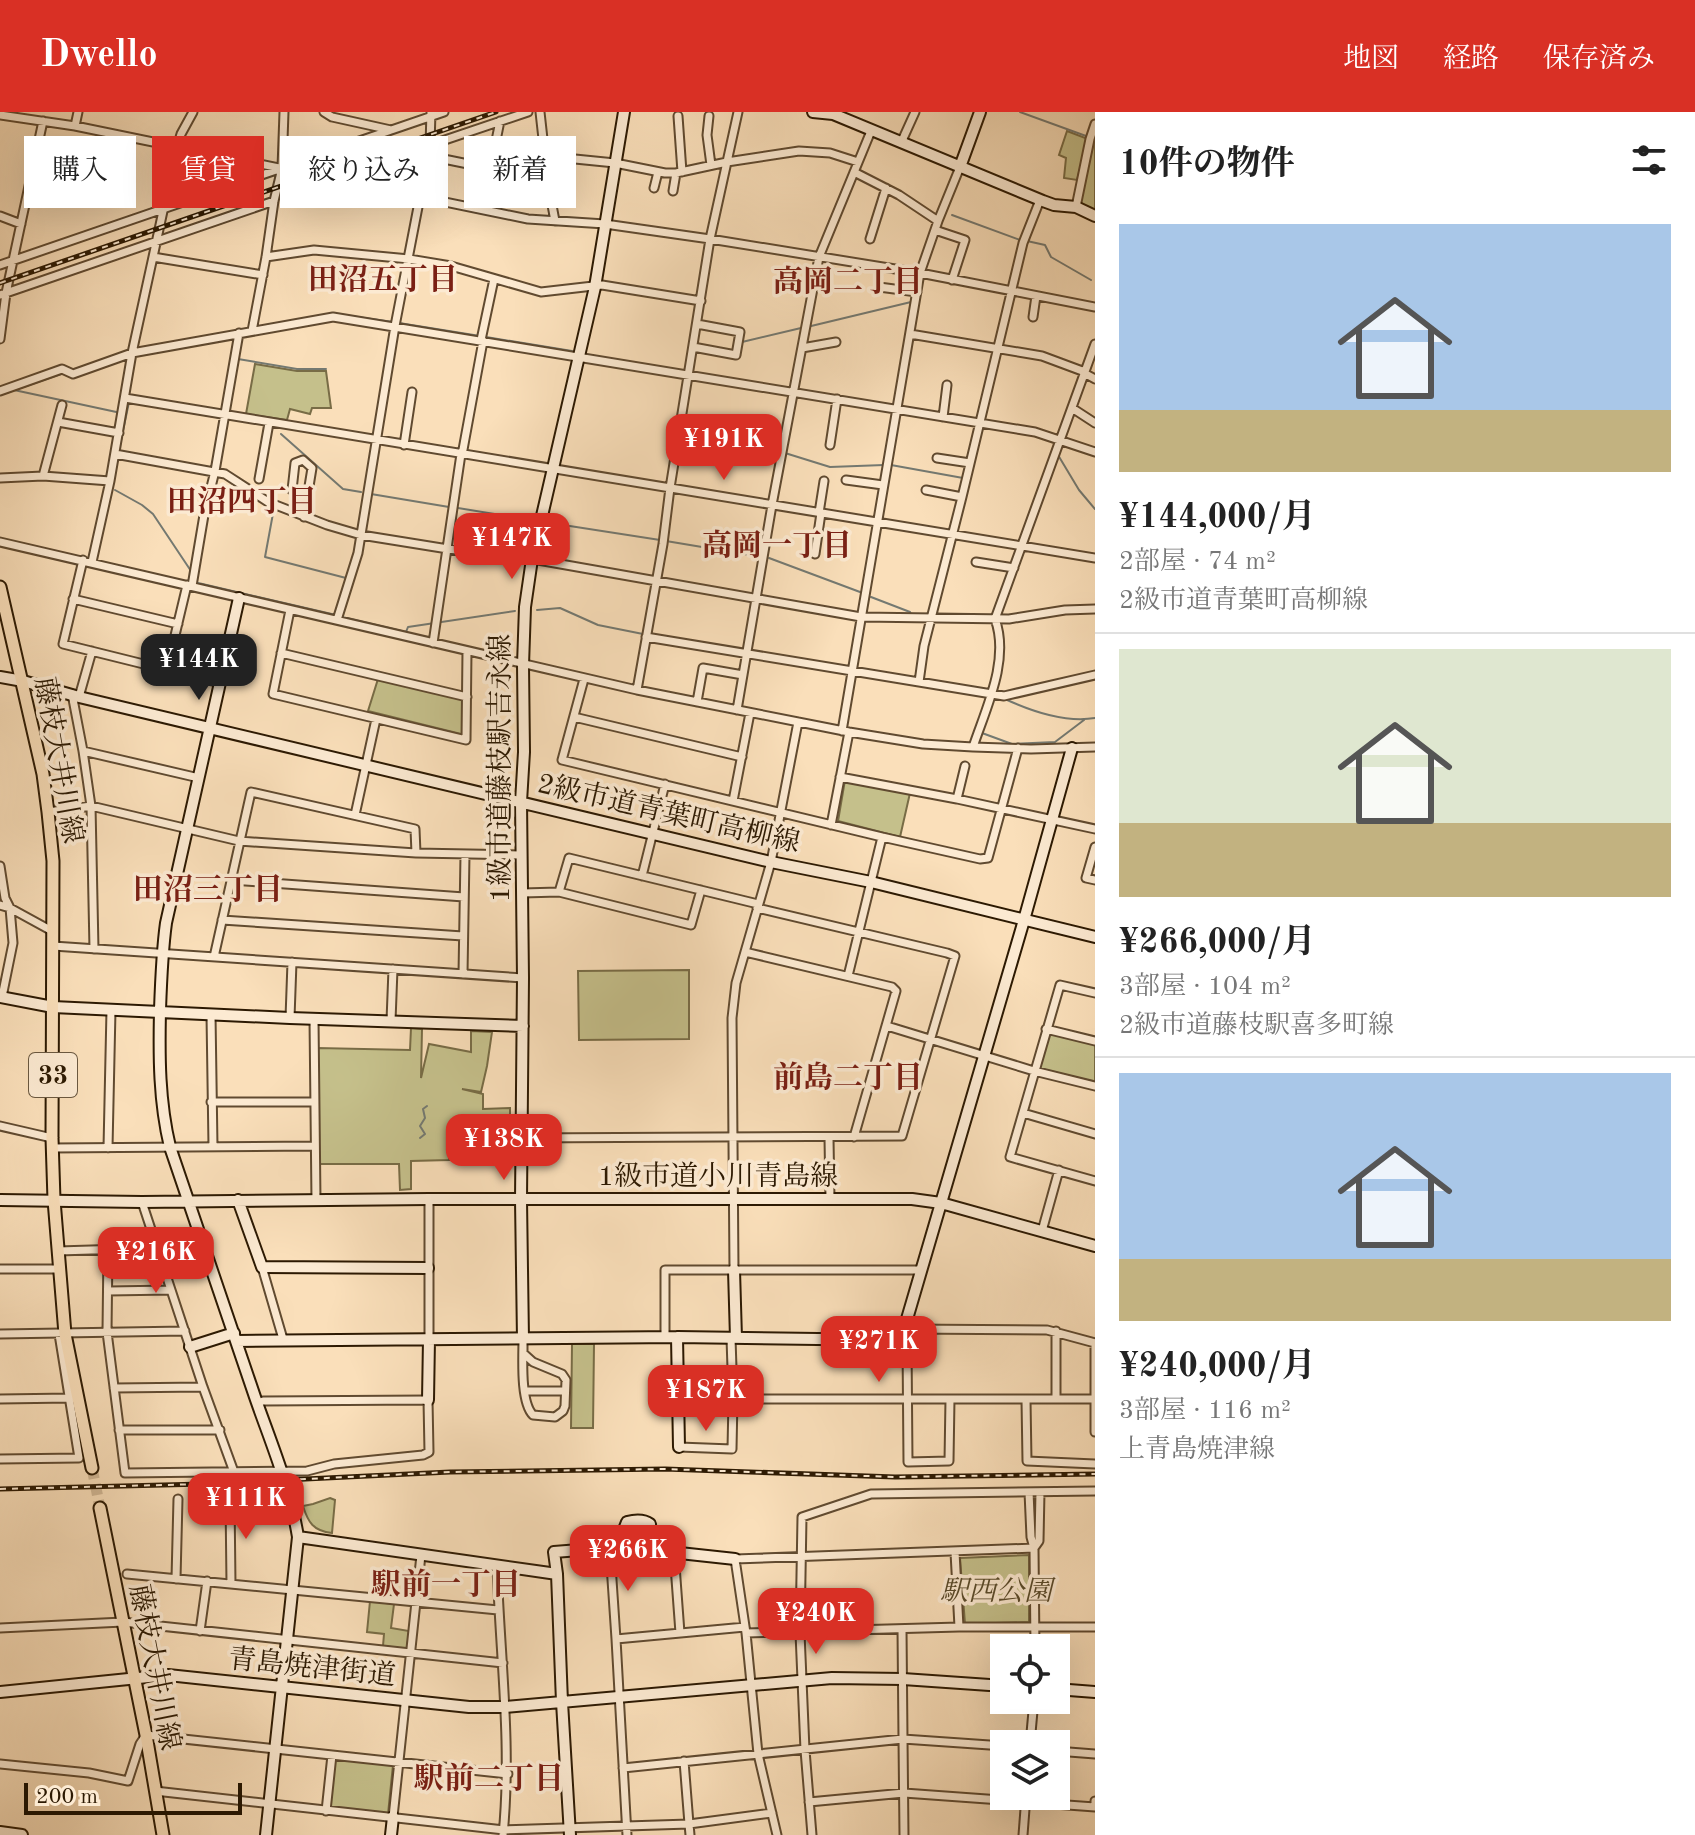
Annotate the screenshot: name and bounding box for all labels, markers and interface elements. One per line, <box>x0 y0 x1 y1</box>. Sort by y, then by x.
text: Dwello <box>40 37 158 75</box>
text: 地図 <box>1343 46 1399 74</box>
text: 経路 <box>1443 46 1499 74</box>
text: 保存済み <box>1543 46 1655 74</box>
chip: 購入 <box>24 136 136 208</box>
chip: 賃貸 <box>152 136 264 208</box>
chip: 絞り込み <box>280 136 448 208</box>
chip: 新着 <box>464 136 576 208</box>
icon: filters <box>1627 138 1671 182</box>
text: 10件の物件 <box>1119 148 1294 182</box>
district label: 田沼五丁目 <box>308 263 458 296</box>
district label: 高岡二丁目 <box>773 265 923 298</box>
icon: home <box>1323 276 1467 420</box>
pin: ¥191K <box>668 414 780 482</box>
text: ¥191K <box>684 427 764 453</box>
district label: 田沼四丁目 <box>167 485 317 518</box>
text: ¥144,000/月 <box>1119 501 1316 535</box>
pin: ¥147K <box>456 513 568 581</box>
text: ¥147K <box>472 526 552 552</box>
district label: 高岡一丁目 <box>702 529 852 562</box>
text: 2部屋 · 74 m² <box>1119 549 1276 575</box>
text: 2級市道青葉町高柳線 <box>1119 588 1368 614</box>
pin: ¥144K <box>143 634 255 702</box>
street label: 1級市道藤枝駅吉永線 <box>485 634 516 902</box>
text: ¥144K <box>159 647 239 673</box>
street label: 藤枝大井川線 <box>29 675 88 846</box>
icon: home <box>1323 701 1467 845</box>
street label: 2級市道青葉町高柳線 <box>534 768 803 859</box>
district label: 田沼三丁目 <box>133 873 283 906</box>
text: ¥266,000/月 <box>1119 926 1316 960</box>
text: 3部屋 · 104 m² <box>1119 974 1291 1000</box>
text: 2級市道藤枝駅喜多町線 <box>1119 1013 1394 1039</box>
road number: 33 <box>29 1053 77 1097</box>
district label: 前島二丁目 <box>773 1061 923 1094</box>
pin: ¥138K <box>448 1114 560 1182</box>
icon: home <box>1323 1125 1467 1269</box>
text: ¥138K <box>464 1127 544 1153</box>
street label: 1級市道小川青島線 <box>598 1161 838 1192</box>
pin: ¥216K <box>100 1227 212 1295</box>
text: ¥216K <box>116 1240 196 1266</box>
pin: ¥271K <box>823 1316 935 1384</box>
text: ¥271K <box>839 1329 919 1355</box>
text: ¥240,000/月 <box>1119 1350 1316 1384</box>
pin: ¥187K <box>650 1365 762 1433</box>
text: ¥187K <box>666 1378 746 1404</box>
text: 3部屋 · 116 m² <box>1119 1398 1291 1424</box>
text: 上青島焼津線 <box>1119 1437 1275 1463</box>
pin: ¥111K <box>190 1473 302 1541</box>
text: ¥111K <box>206 1486 286 1512</box>
pin: ¥266K <box>572 1525 684 1593</box>
text: ¥266K <box>588 1538 668 1564</box>
district label: 駅前一丁目 <box>371 1568 521 1601</box>
park label: 駅西公園 <box>940 1576 1056 1607</box>
street label: 藤枝大井川線 <box>123 1582 186 1753</box>
pin: ¥240K <box>760 1588 872 1656</box>
text: ¥240K <box>776 1601 856 1627</box>
map controls <box>990 1634 1070 1810</box>
button: locate <box>990 1634 1070 1714</box>
street label: 青島焼津街道 <box>227 1643 397 1692</box>
button: layers <box>990 1730 1070 1810</box>
district label: 駅前二丁目 <box>414 1762 564 1795</box>
scale bar <box>24 1779 242 1815</box>
text: 200 m <box>36 1786 98 1808</box>

